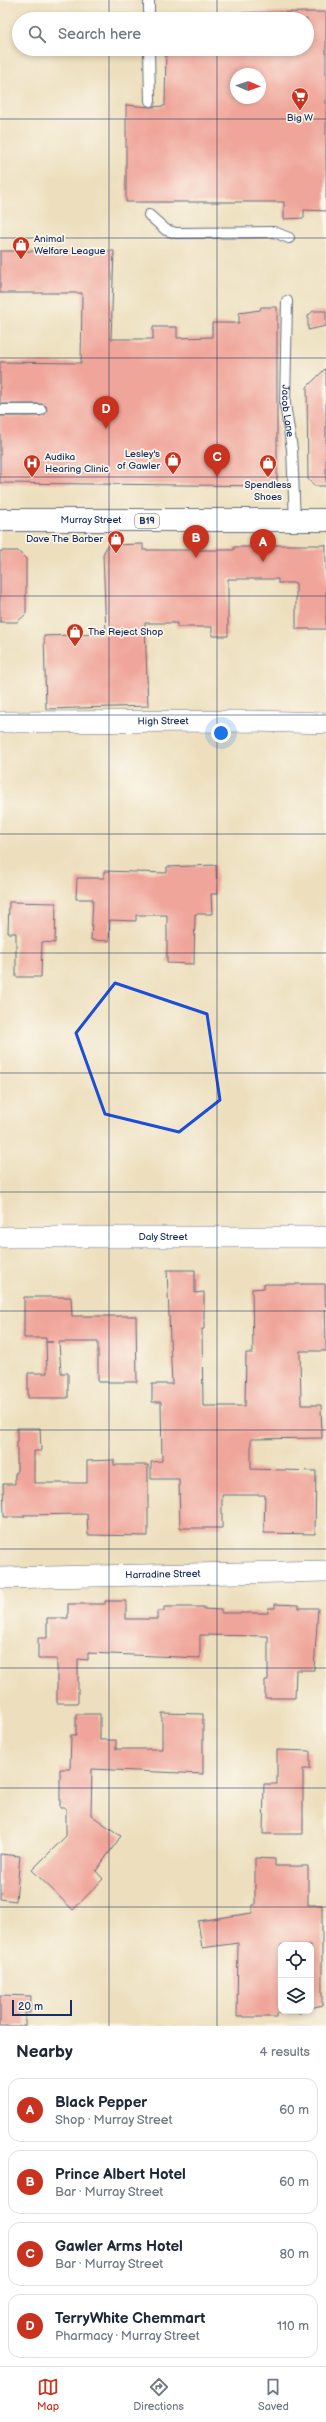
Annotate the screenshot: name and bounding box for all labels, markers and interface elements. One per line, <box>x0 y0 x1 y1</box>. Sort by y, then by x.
search box <box>12 12 314 56</box>
icon: search <box>26 23 48 45</box>
text: Search here <box>58 25 141 44</box>
north arrow <box>230 68 266 104</box>
supermarket icon: Big W <box>290 86 310 111</box>
place label: Big W <box>287 112 313 124</box>
place label: Animal Welfare League <box>34 233 105 257</box>
shop icon: Animal Welfare League <box>11 235 31 260</box>
street label: Jacob Lane <box>279 384 296 438</box>
pin: D <box>93 396 119 429</box>
pin: C <box>204 444 230 477</box>
place label: Lesley's of Gawler <box>117 448 160 472</box>
shop icon: Lesley's of Gawler <box>163 450 183 475</box>
place label: Audika Hearing Clinic <box>45 451 109 475</box>
hospital icon: Audika Hearing Clinic <box>22 453 42 478</box>
shop icon: Spendless Shoes <box>258 453 278 478</box>
place label: Spendless Shoes <box>244 479 292 503</box>
street label: Murray Street <box>61 514 121 526</box>
road number: B19 <box>135 514 159 528</box>
pin: B <box>183 525 209 558</box>
shop icon: Dave The Barber <box>106 529 126 554</box>
pin: A <box>250 529 276 562</box>
place label: Dave The Barber <box>26 533 103 545</box>
shop icon: The Reject Shop <box>65 622 85 647</box>
place label: The Reject Shop <box>88 626 163 638</box>
street label: High Street <box>137 715 189 727</box>
your location <box>211 723 231 743</box>
street label: Daly Street <box>139 1231 187 1243</box>
street label: Harradine Street <box>125 1568 201 1581</box>
map controls <box>278 1942 314 2014</box>
button: locate <box>278 1942 314 1978</box>
button: layers <box>278 1978 314 2014</box>
scale bar <box>12 1998 72 2017</box>
text: 20 m <box>18 2000 43 2013</box>
text: Nearby <box>16 2042 73 2062</box>
text: 4 results <box>260 2044 310 2060</box>
text: Black Pepper <box>55 2093 147 2112</box>
text: A <box>26 2102 34 2118</box>
text: 60 m <box>279 2102 309 2118</box>
text: Shop · Murray Street <box>55 2112 172 2128</box>
text: Prince Albert Hotel <box>55 2165 186 2184</box>
text: B <box>25 2174 35 2190</box>
text: 60 m <box>279 2174 309 2190</box>
text: Bar · Murray Street <box>55 2184 163 2200</box>
text: Gawler Arms Hotel <box>55 2237 183 2256</box>
text: C <box>25 2246 35 2262</box>
text: 80 m <box>280 2246 309 2262</box>
text: Bar · Murray Street <box>55 2256 163 2272</box>
text: TerryWhite Chemmart <box>55 2309 205 2328</box>
text: D <box>25 2318 35 2334</box>
text: 110 m <box>277 2318 309 2334</box>
text: Pharmacy · Murray Street <box>55 2328 200 2344</box>
tab: Map <box>37 2376 59 2413</box>
tab: Directions <box>133 2376 184 2413</box>
tab: Saved <box>258 2376 289 2413</box>

